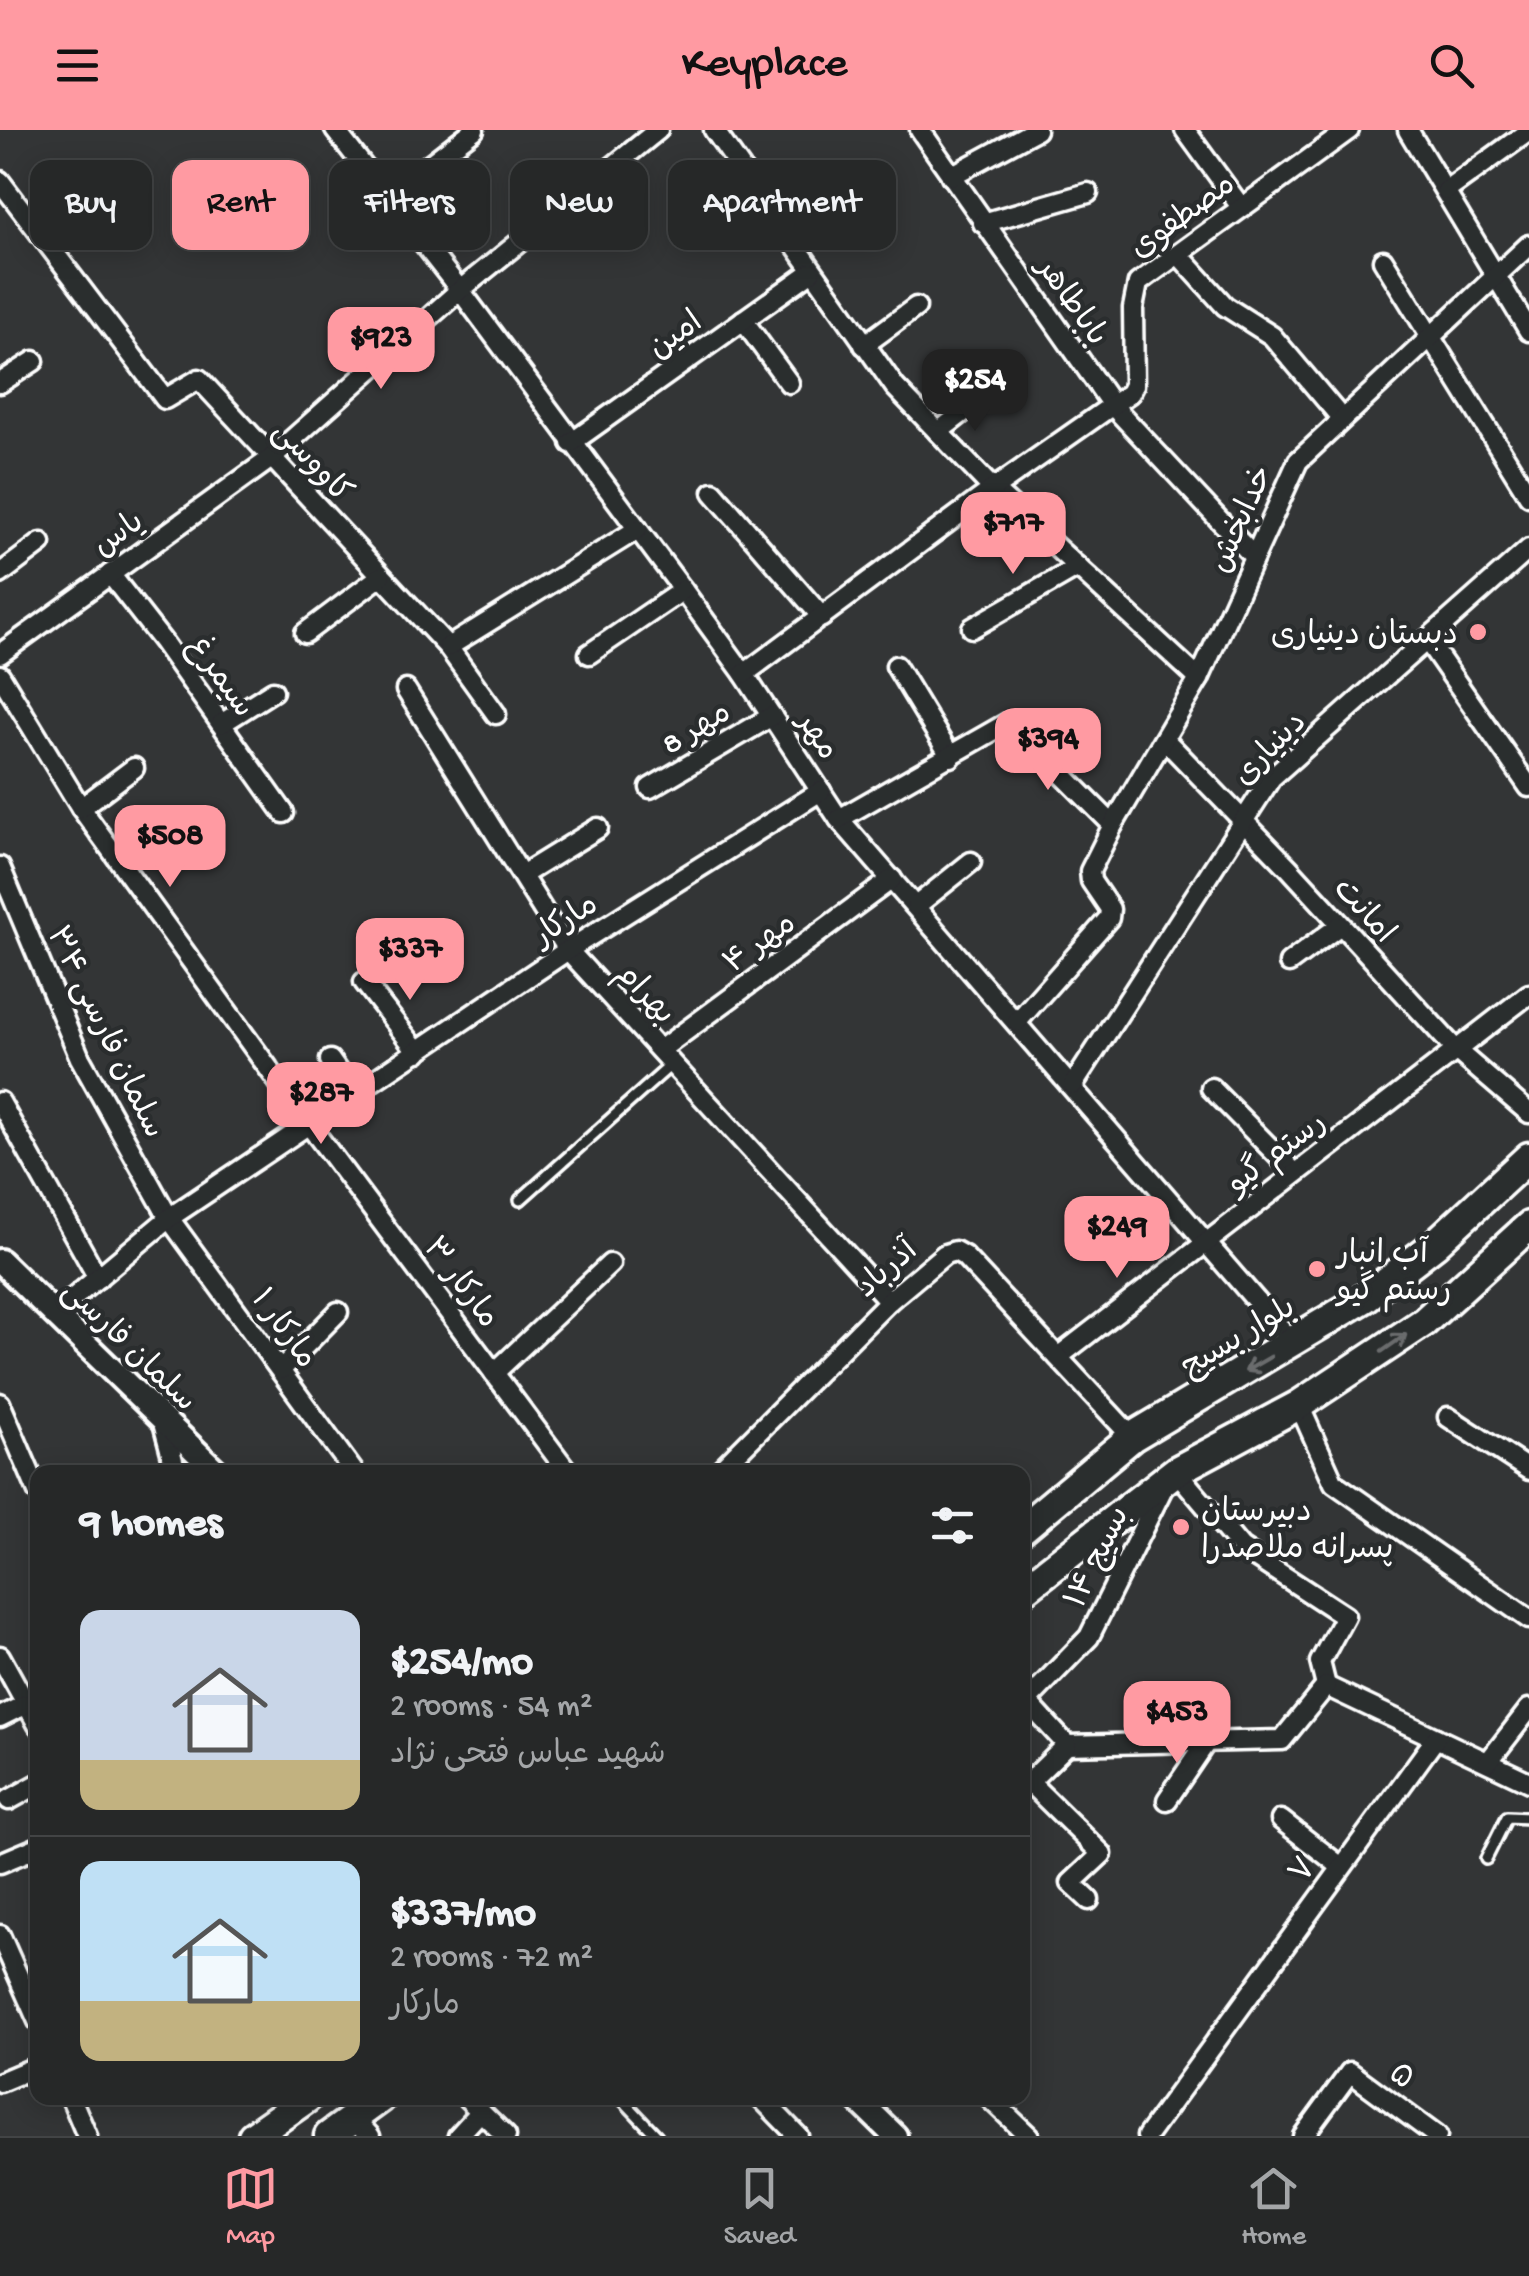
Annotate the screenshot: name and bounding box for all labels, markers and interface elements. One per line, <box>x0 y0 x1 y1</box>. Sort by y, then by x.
icon: menu <box>50 38 105 93</box>
icon: search <box>1424 38 1479 93</box>
text: Keyplace <box>682 39 847 92</box>
chip: Buy <box>30 160 152 250</box>
chip: Rent <box>172 160 309 250</box>
chip: Filters <box>329 160 490 250</box>
chip: New <box>510 160 648 250</box>
chip: Apartment <box>668 160 896 250</box>
street label: مصطفوی <box>1124 167 1244 269</box>
street label: باباطاهر <box>1024 249 1114 355</box>
street label: امین <box>643 305 711 369</box>
pin: $923 <box>322 307 440 392</box>
text: $923 <box>350 320 412 358</box>
pin: $254 <box>916 349 1034 434</box>
text: $254 <box>944 362 1006 400</box>
street label: کاووسی <box>263 414 358 513</box>
street label: خدابخش <box>1203 461 1284 579</box>
pin: $717 <box>954 492 1072 577</box>
street label: یاس <box>87 505 153 567</box>
text: $717 <box>983 505 1043 543</box>
place label: دبستان دینیاری <box>1271 618 1458 656</box>
marker: دبستان دینیاری <box>1467 621 1489 643</box>
street label: سیمرغ <box>177 629 261 726</box>
street label: مهر 8 <box>656 695 739 766</box>
street label: مهر <box>785 704 845 769</box>
street label: دینیاری <box>1227 705 1316 796</box>
pin: $394 <box>989 708 1107 793</box>
text: $394 <box>1017 721 1079 759</box>
pin: $508 <box>111 805 229 890</box>
text: $508 <box>137 818 203 856</box>
street label: امانت <box>1323 872 1402 953</box>
street label: مارکار <box>525 887 606 958</box>
street label: مهر ۴ <box>717 906 805 984</box>
pin: $337 <box>351 918 469 1003</box>
street label: سلمان فارسی ۳۴ <box>36 921 171 1145</box>
text: $337 <box>378 931 442 969</box>
street label: بهرام <box>605 957 681 1035</box>
pin: $287 <box>262 1062 380 1147</box>
text: $287 <box>289 1075 353 1113</box>
street label: رستم گیو <box>1216 1102 1336 1207</box>
pin: $249 <box>1058 1196 1176 1281</box>
text: $249 <box>1086 1209 1148 1247</box>
street label: مارکار ۳ <box>413 1231 505 1337</box>
street label: آذرباد <box>848 1231 928 1308</box>
place label: آب انبار رستم گیو <box>1334 1235 1451 1313</box>
marker: آب انبار رستم گیو <box>1306 1258 1328 1280</box>
street label: سلمان فارسی <box>52 1274 203 1421</box>
street label: مارکار ۱ <box>240 1283 324 1377</box>
street label: بلوار بسیج <box>1175 1290 1304 1388</box>
one-way arrow <box>1379 1333 1407 1354</box>
one-way arrow <box>1244 1354 1273 1374</box>
place label: دبیرستان پسرانه ملاصدرا <box>1201 1495 1394 1570</box>
icon: filters <box>925 1498 980 1553</box>
text: 9 homes <box>80 1501 222 1550</box>
street label: بسیج ۱۴ <box>1059 1501 1140 1615</box>
marker: دبیرستان پسرانه ملاصدرا <box>1170 1516 1192 1538</box>
text: $254/mo <box>390 1640 533 1689</box>
icon: home <box>160 1650 280 1770</box>
pin: $453 <box>1118 1681 1236 1766</box>
text: 2 rooms · 54 m² <box>390 1689 592 1727</box>
text: $453 <box>1146 1694 1208 1732</box>
text: شهید عباس فتحی نژاد <box>390 1737 666 1775</box>
street label: ۷ <box>1283 1852 1327 1892</box>
text: $337/mo <box>390 1891 536 1940</box>
icon: home <box>160 1901 280 2021</box>
text: 2 rooms · 72 m² <box>390 1940 593 1978</box>
text: مارکار <box>390 1988 460 2026</box>
street label: ۵ <box>1380 2056 1420 2100</box>
tab: Map <box>223 2161 278 2254</box>
tab: Saved <box>724 2161 795 2254</box>
tab: Home <box>1241 2161 1306 2254</box>

